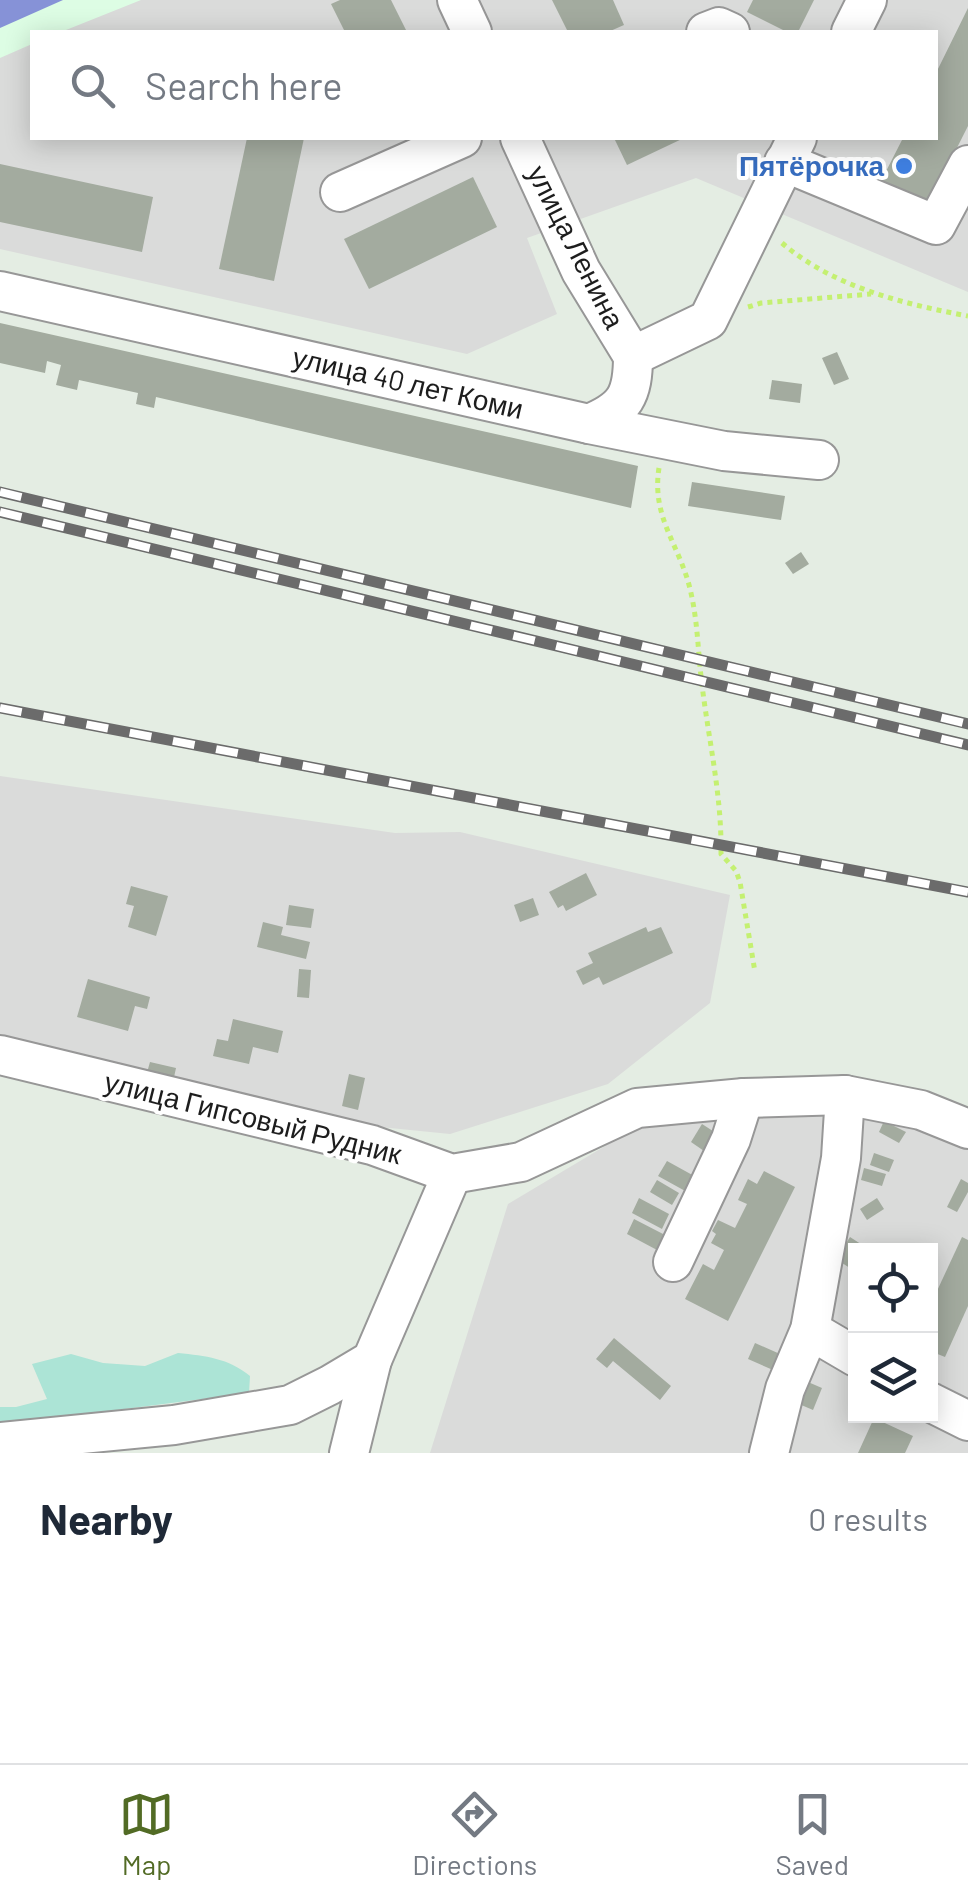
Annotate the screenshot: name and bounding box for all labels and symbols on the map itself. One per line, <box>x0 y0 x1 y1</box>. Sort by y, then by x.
place label: Пятёрочка <box>739 148 884 182</box>
marker: Пятёрочка <box>893 155 915 177</box>
street label: улица Ленина <box>521 159 633 334</box>
street label: улица 40 лет Коми <box>290 339 527 425</box>
street label: улица Гипсовый Рудник <box>101 1064 406 1171</box>

